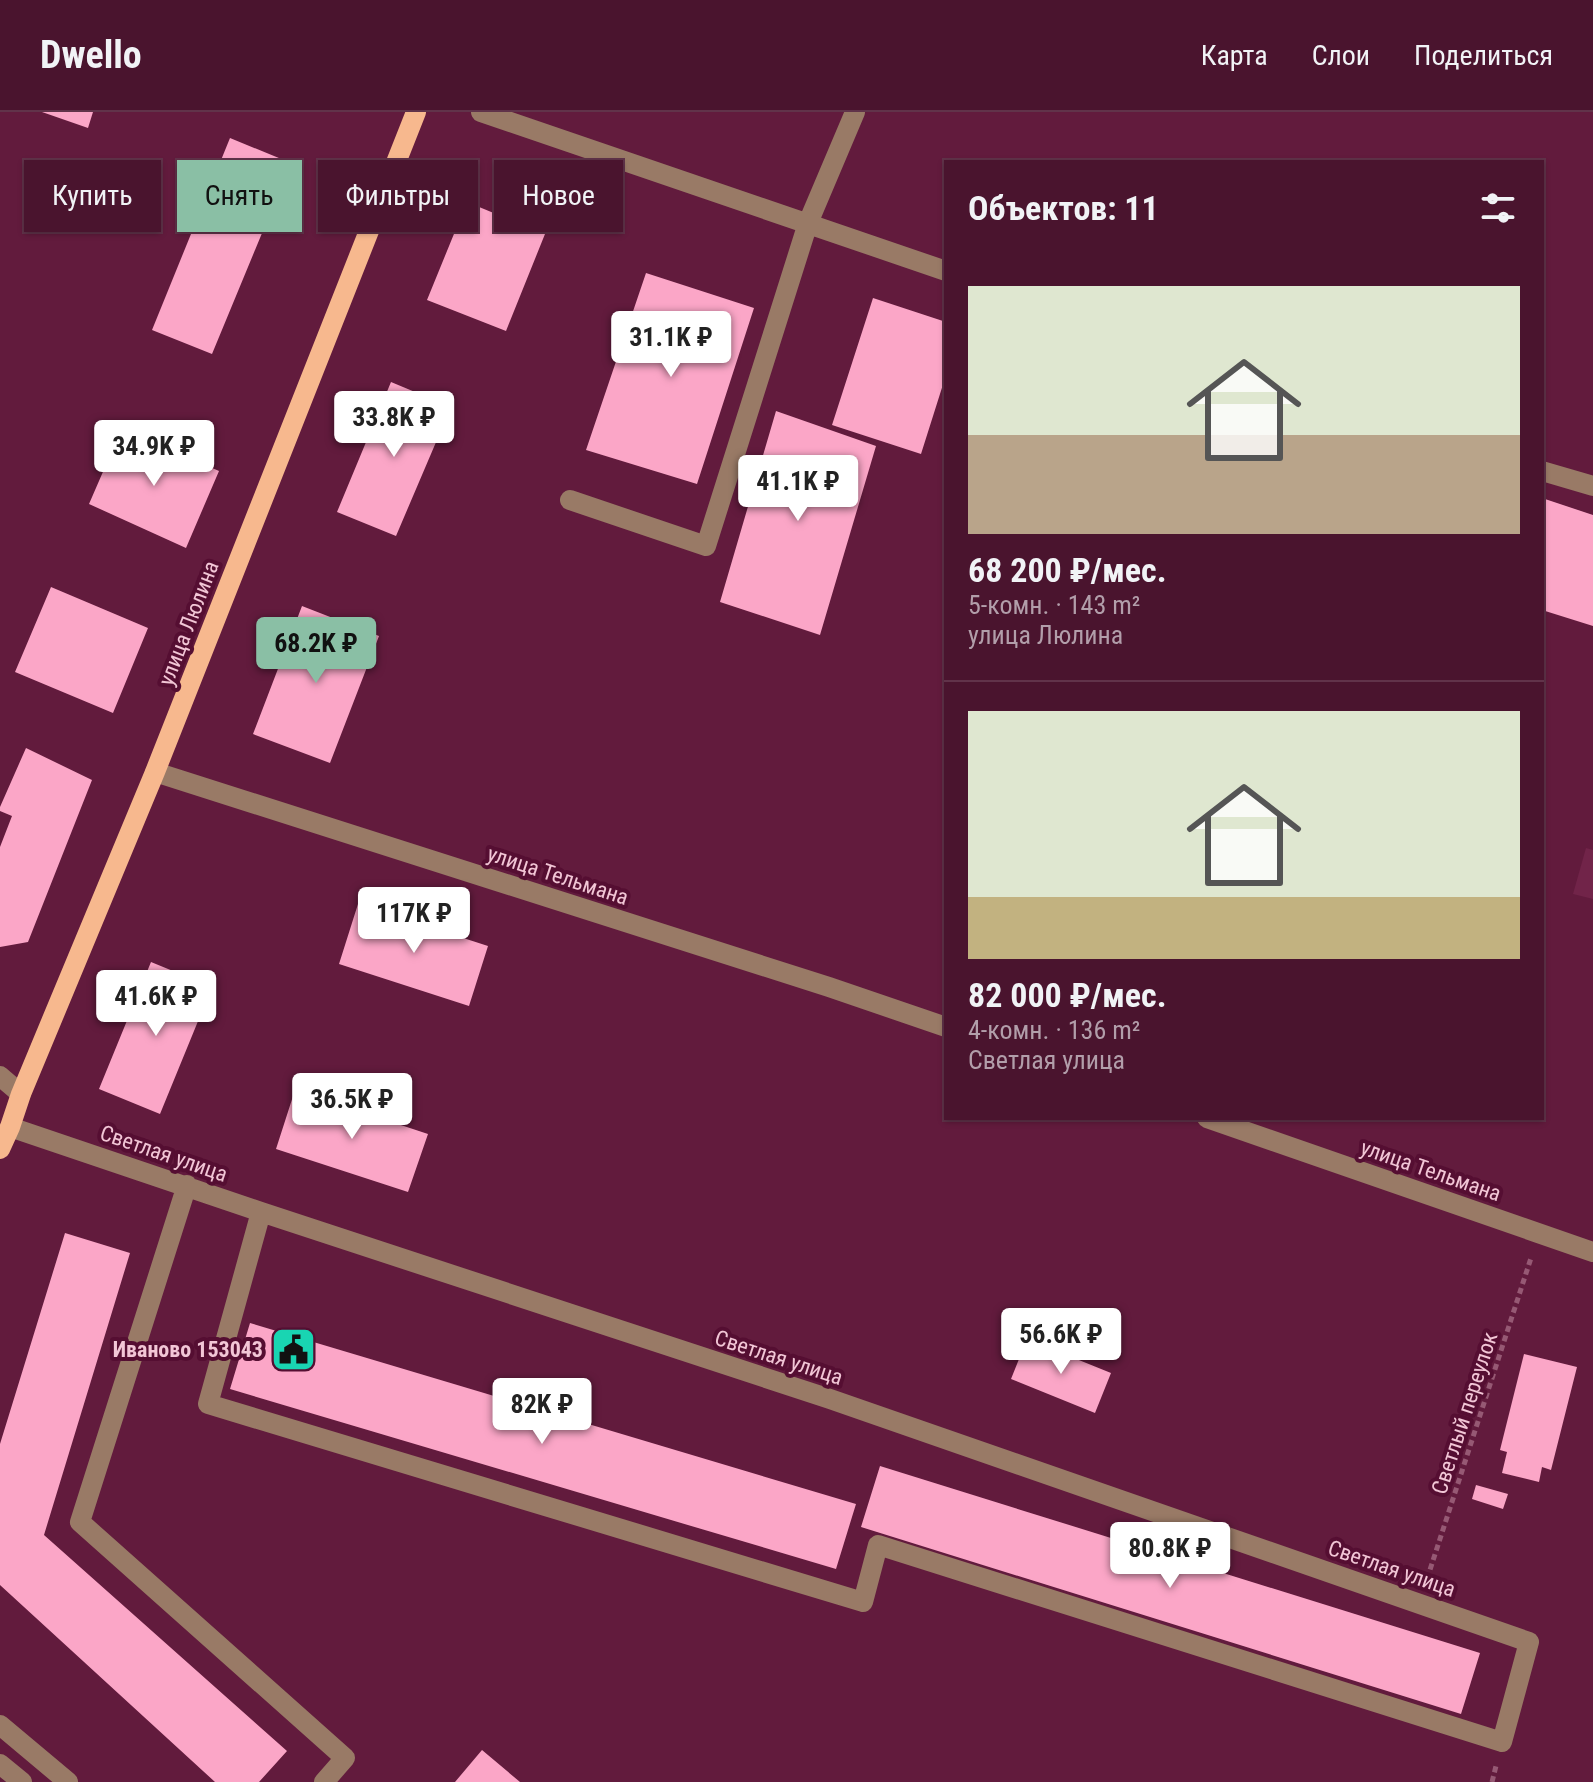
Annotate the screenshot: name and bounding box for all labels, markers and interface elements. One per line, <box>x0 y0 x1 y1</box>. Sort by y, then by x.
text: Dwello <box>40 33 142 77</box>
text: Карта <box>1201 39 1268 72</box>
text: Слои <box>1312 39 1370 72</box>
text: Поделиться <box>1414 39 1553 72</box>
chip: Купить <box>24 160 161 232</box>
chip: Снять <box>177 160 302 232</box>
chip: Фильтры <box>318 160 478 232</box>
chip: Новое <box>494 160 623 232</box>
icon: filters <box>1476 186 1520 230</box>
text: Объектов: 11 <box>968 188 1159 228</box>
pin: 31.1K ₽ <box>597 311 745 379</box>
text: 31.1K ₽ <box>629 322 713 352</box>
icon: home <box>1172 338 1316 482</box>
pin: 33.8K ₽ <box>320 391 468 459</box>
text: 33.8K ₽ <box>352 402 436 432</box>
pin: 34.9K ₽ <box>80 420 228 488</box>
text: 34.9K ₽ <box>112 431 196 461</box>
pin: 41.1K ₽ <box>724 455 872 523</box>
text: 41.1K ₽ <box>756 466 840 496</box>
text: 68 200 ₽/мес. <box>968 550 1167 590</box>
street label: улица Люлина <box>153 557 224 689</box>
text: 5-комн. · 143 m² <box>968 590 1140 620</box>
pin: 68.2K ₽ <box>242 617 390 685</box>
text: улица Люлина <box>968 620 1123 650</box>
text: 68.2K ₽ <box>274 628 358 658</box>
icon: home <box>1172 763 1316 907</box>
street label: улица Тельмана <box>484 841 632 910</box>
pin: 117K ₽ <box>349 887 479 955</box>
text: 117K ₽ <box>376 898 452 928</box>
pin: 41.6K ₽ <box>82 970 230 1038</box>
text: 82 000 ₽/мес. <box>968 975 1167 1015</box>
text: 41.6K ₽ <box>114 981 198 1011</box>
text: 4-комн. · 136 m² <box>968 1015 1140 1045</box>
text: Светлая улица <box>968 1045 1125 1075</box>
pin: 36.5K ₽ <box>278 1073 426 1141</box>
text: 36.5K ₽ <box>310 1084 394 1114</box>
street label: Светлая улица <box>97 1120 231 1187</box>
street label: улица Тельмана <box>1357 1135 1504 1206</box>
pin: 56.6K ₽ <box>987 1308 1135 1376</box>
text: 56.6K ₽ <box>1019 1319 1103 1349</box>
public building icon: Иваново 153043 <box>270 1325 318 1373</box>
street label: Светлая улица <box>712 1325 846 1390</box>
street label: Светлый переулок <box>1427 1329 1503 1497</box>
place label: Иваново 153043 <box>113 1337 263 1362</box>
pin: 82K ₽ <box>486 1378 598 1446</box>
text: 82K ₽ <box>511 1389 573 1419</box>
pin: 80.8K ₽ <box>1096 1522 1244 1590</box>
text: 80.8K ₽ <box>1128 1533 1212 1563</box>
street label: Светлая улица <box>1325 1535 1459 1602</box>

